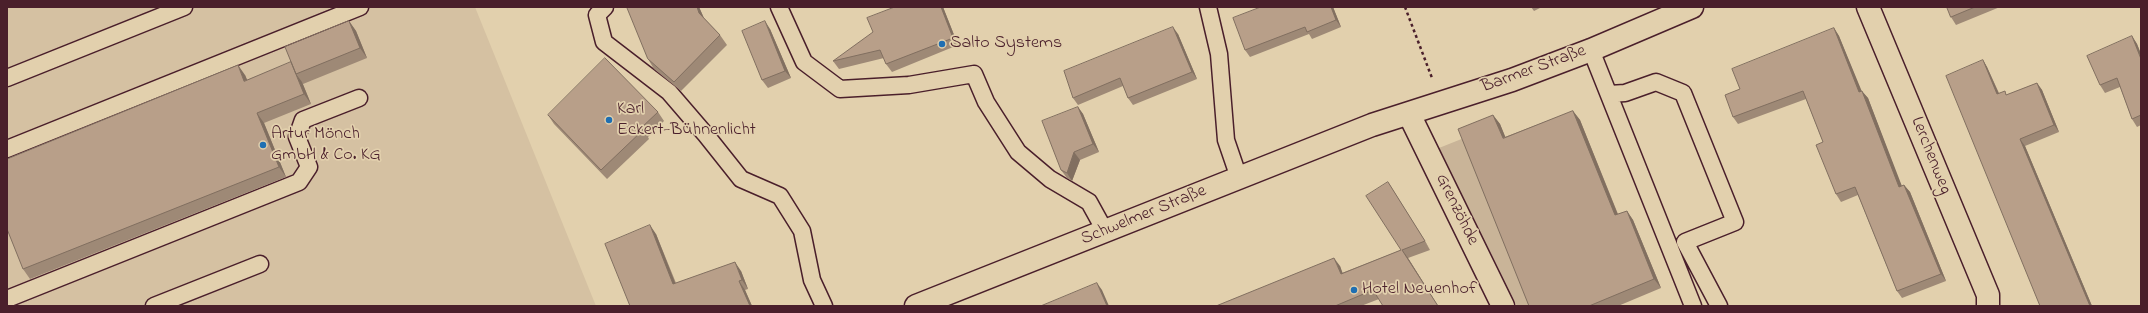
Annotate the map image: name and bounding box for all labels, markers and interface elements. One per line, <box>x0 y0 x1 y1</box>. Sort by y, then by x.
place label: Salto Systems <box>950 33 1062 55</box>
marker: Salto Systems <box>937 39 947 49</box>
street label: Barmer Straße <box>1479 41 1589 99</box>
place label: Karl Eckert-Bühnenlicht <box>617 99 756 142</box>
street label: Lerchenweg <box>1905 114 1955 198</box>
marker: Karl Eckert-Bühnenlicht <box>604 115 614 125</box>
place label: Artur Mönch GmbH & Co. KG <box>271 124 381 166</box>
marker: Artur Mönch GmbH & Co. KG <box>258 140 268 150</box>
street label: Grenzöhde <box>1429 171 1483 249</box>
street label: Schwelmer Straße <box>1078 181 1210 251</box>
place label: Hotel Neuenhof <box>1362 279 1477 301</box>
marker: Hotel Neuenhof <box>1349 285 1359 295</box>

